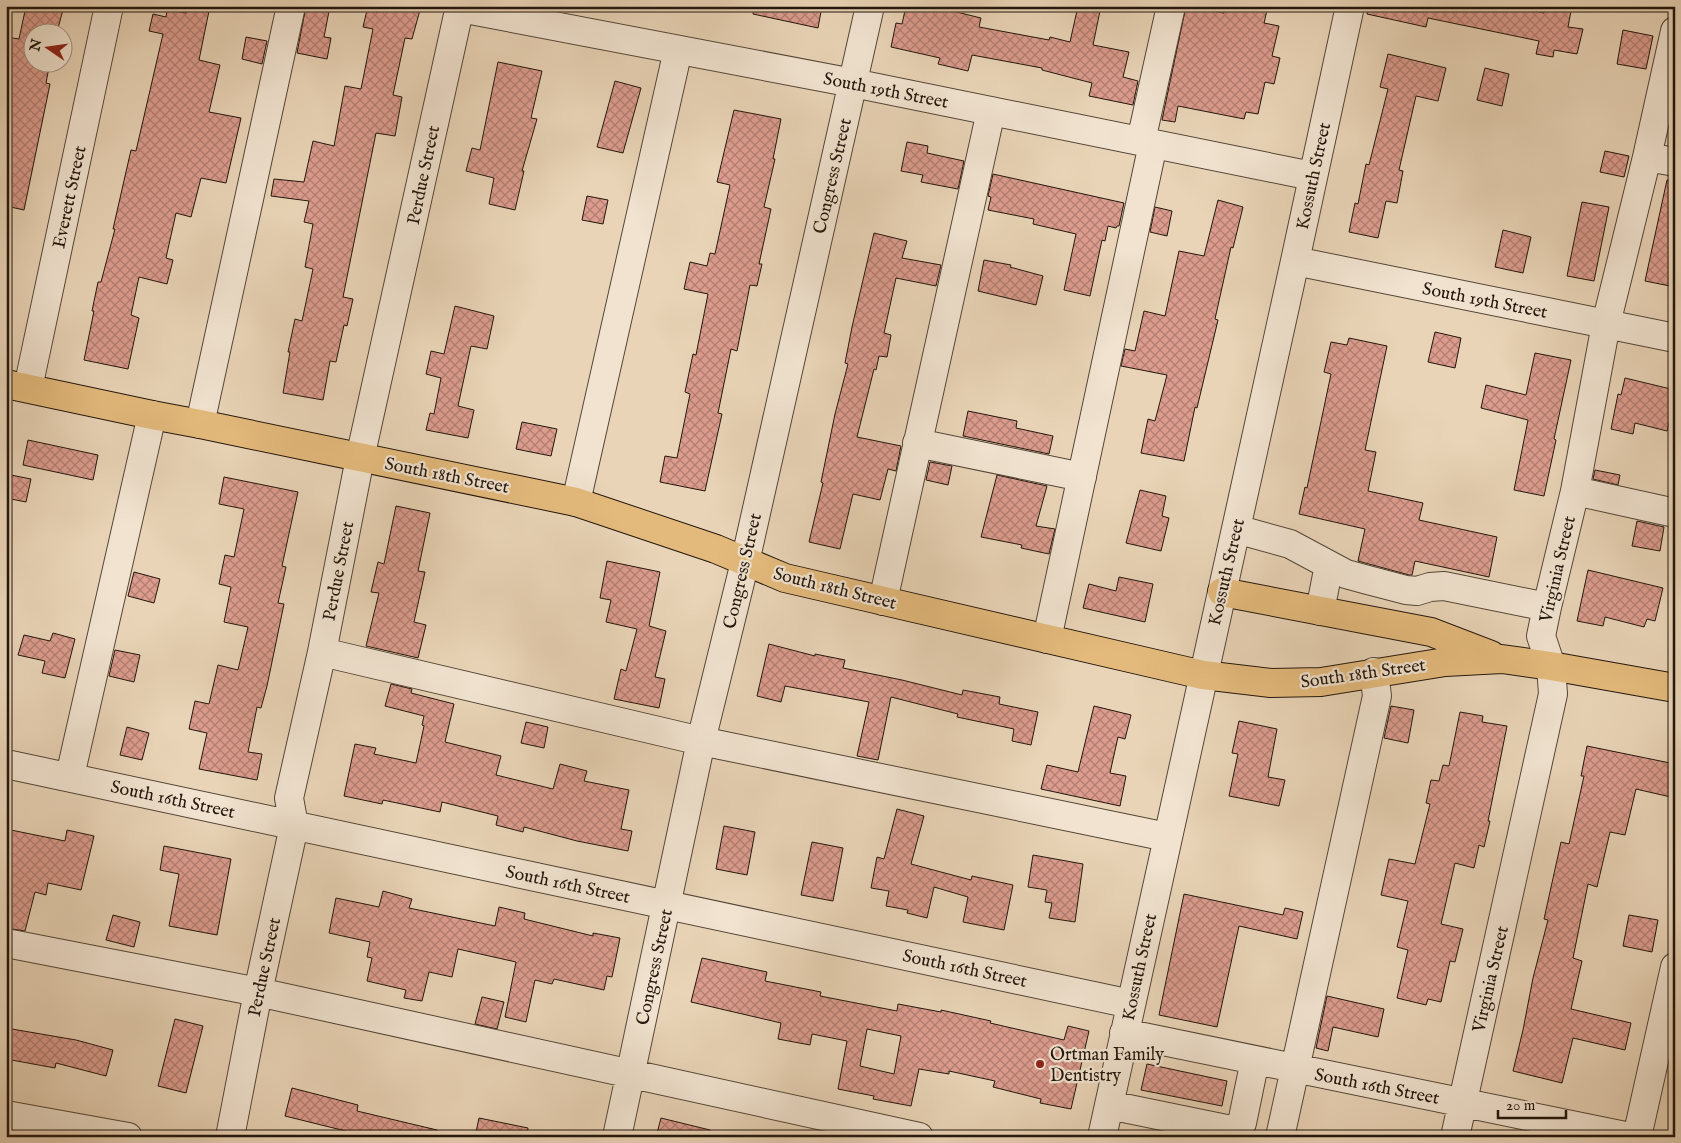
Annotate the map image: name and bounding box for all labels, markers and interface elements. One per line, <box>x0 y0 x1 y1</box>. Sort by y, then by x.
north arrow <box>22 22 72 72</box>
text: N <box>26 37 46 54</box>
street label: South 19th Street <box>821 68 950 115</box>
street label: Congress Street <box>809 116 858 236</box>
street label: Kossuth Street <box>1292 121 1337 232</box>
street label: Perdue Street <box>403 124 446 227</box>
street label: Everett Street <box>48 144 93 251</box>
street label: South 19th Street <box>1420 278 1549 325</box>
street label: South 18th Street <box>383 453 511 500</box>
street label: Congress Street <box>719 511 768 631</box>
street label: Virginia Street <box>1535 514 1582 626</box>
street label: Kossuth Street <box>1204 517 1251 628</box>
street label: Perdue Street <box>319 520 360 623</box>
street label: South 18th Street <box>771 563 899 616</box>
street label: South 18th Street <box>1299 654 1427 695</box>
street label: South 16th Street <box>108 776 237 825</box>
street label: South 16th Street <box>503 861 632 910</box>
street label: Congress Street <box>632 907 679 1027</box>
street label: Kossuth Street <box>1118 912 1163 1023</box>
street label: Perdue Street <box>244 916 287 1019</box>
street label: Virginia Street <box>1468 924 1515 1036</box>
street label: South 16th Street <box>900 945 1029 994</box>
place label: Ortman Family Dentistry <box>1050 1044 1164 1088</box>
marker: Ortman Family Dentistry <box>1034 1058 1046 1070</box>
street label: South 16th Street <box>1312 1064 1441 1111</box>
scale bar <box>1498 1088 1566 1120</box>
text: 20 m <box>1506 1096 1536 1115</box>

